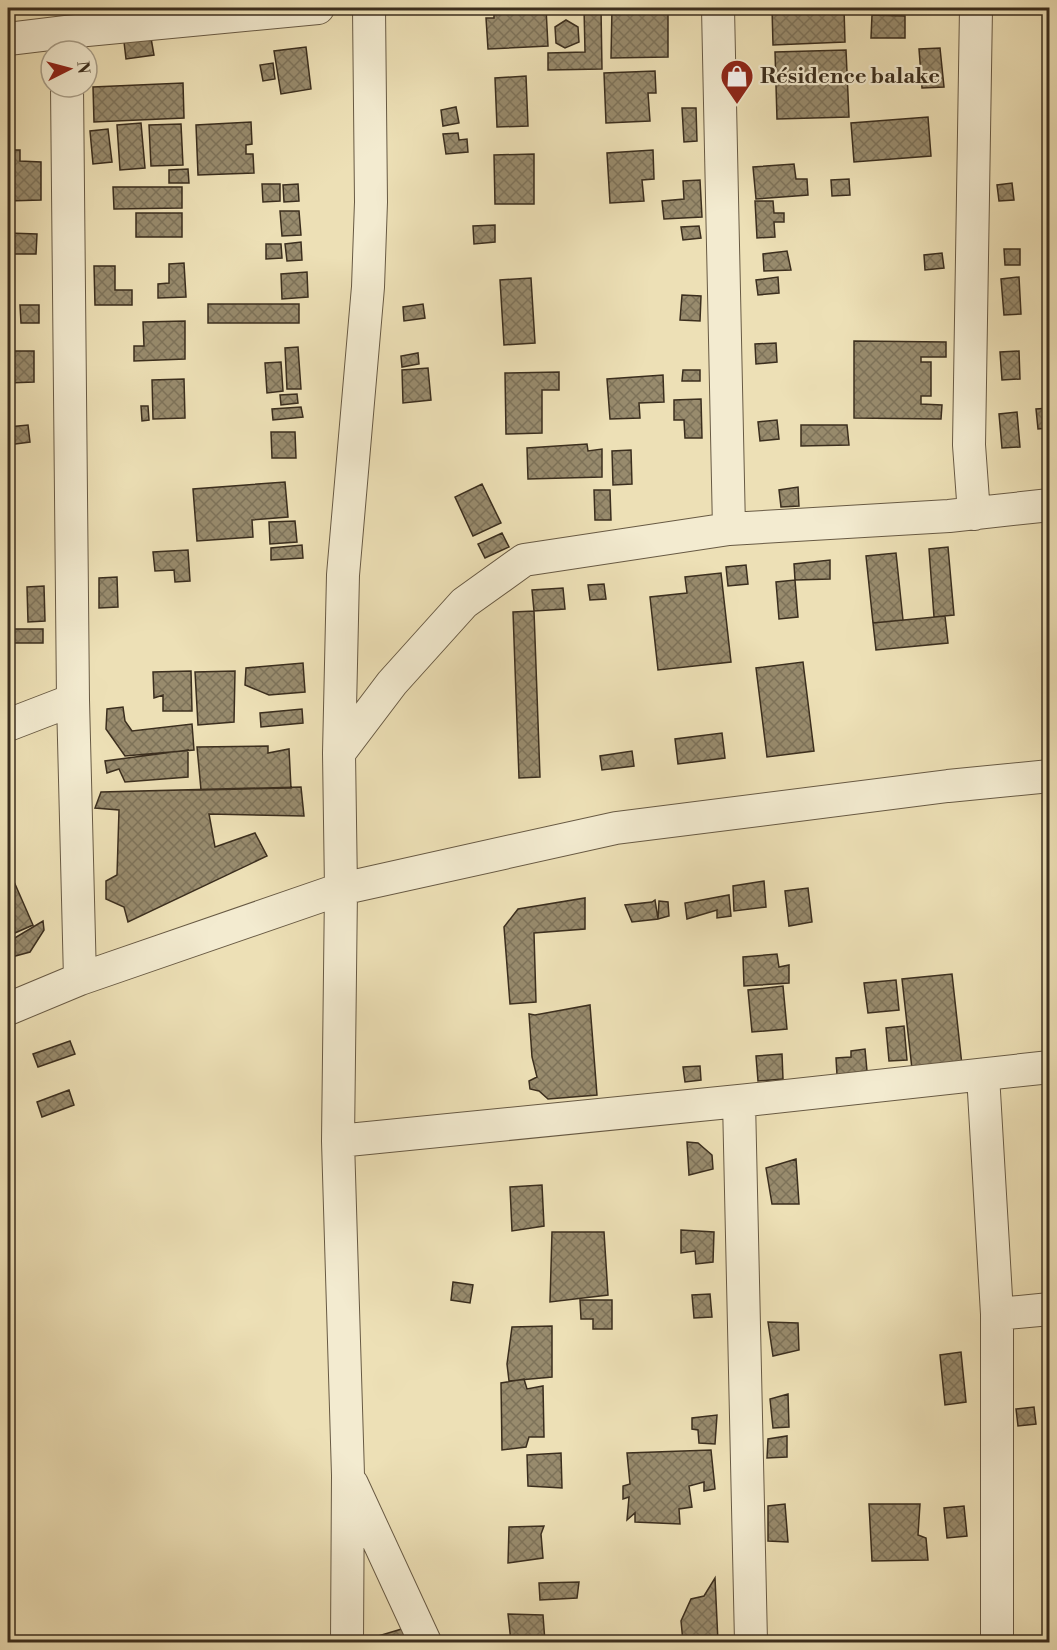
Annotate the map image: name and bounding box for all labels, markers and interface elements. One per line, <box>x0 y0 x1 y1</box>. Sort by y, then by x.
north arrow <box>39 39 99 99</box>
shop icon: Résidence balake <box>719 58 755 105</box>
text: N <box>72 60 94 75</box>
place label: Résidence balake <box>760 63 940 90</box>

